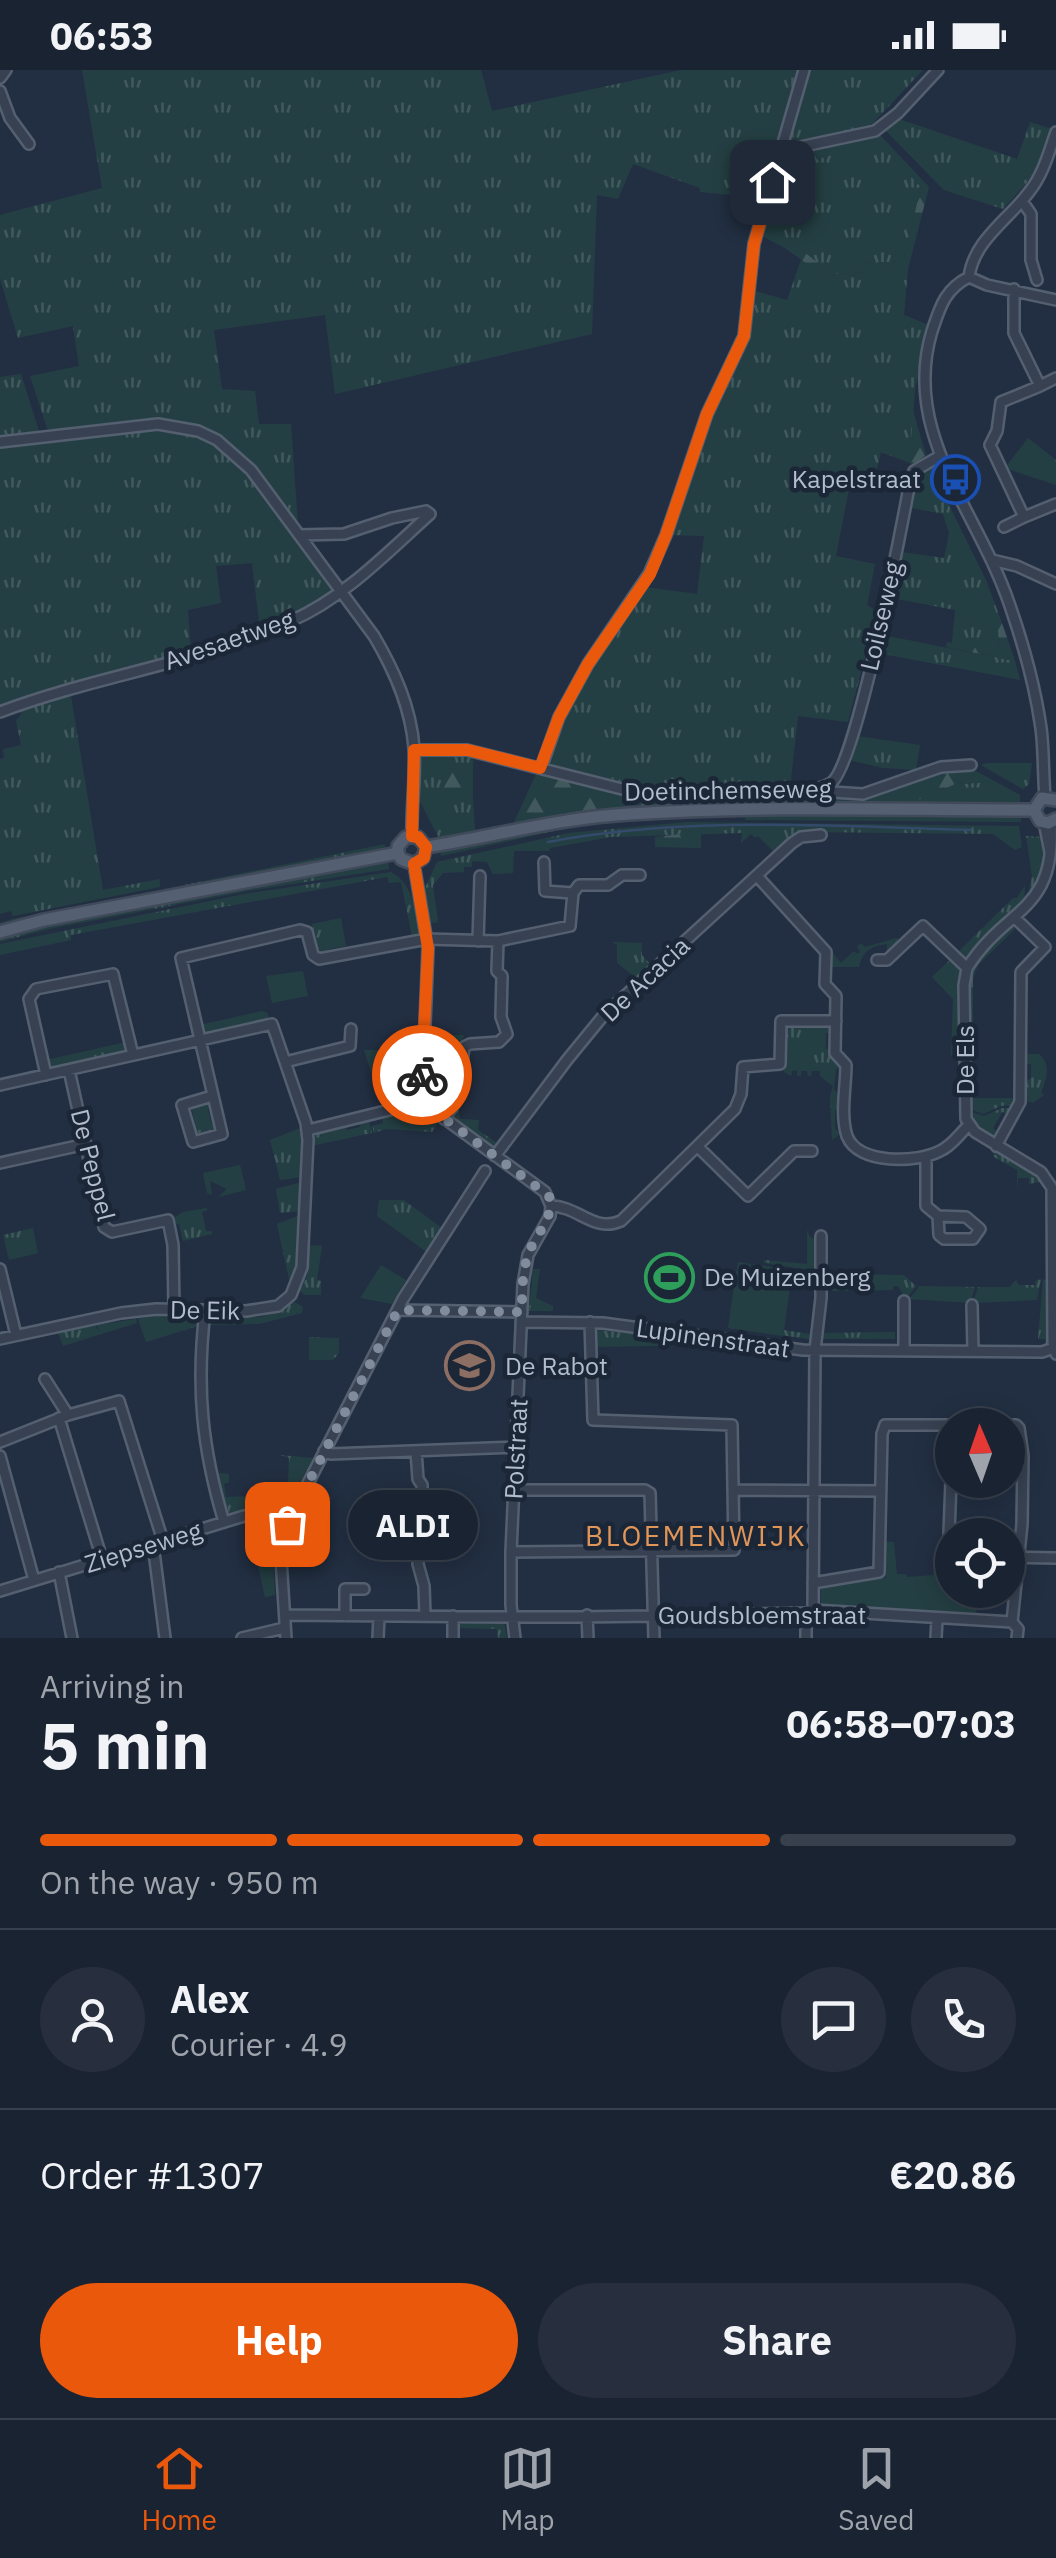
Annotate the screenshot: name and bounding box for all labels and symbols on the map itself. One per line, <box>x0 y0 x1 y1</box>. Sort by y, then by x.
pin <box>730 140 815 225</box>
bus stop icon: Kapelstraat <box>930 453 982 505</box>
place label: Kapelstraat <box>792 462 921 495</box>
street label: Loilseweg <box>852 558 909 674</box>
street label: Avesaetweg <box>159 602 298 677</box>
street label: Doetinchemseweg <box>624 771 832 808</box>
street label: De Acacia <box>593 929 696 1028</box>
courier <box>372 1025 472 1125</box>
street label: De Els <box>948 1025 981 1095</box>
street label: De Peppel <box>64 1105 123 1225</box>
sports icon: De Muizenberg <box>643 1251 695 1303</box>
place label: De Muizenberg <box>704 1260 870 1293</box>
street label: De Eik <box>170 1292 240 1327</box>
street label: Lupinenstraat <box>634 1310 792 1365</box>
school or university icon: De Rabot <box>444 1340 496 1392</box>
place label: De Rabot <box>505 1349 608 1382</box>
street label: Polstraat <box>496 1398 535 1500</box>
north arrow <box>935 1408 1025 1498</box>
pin <box>245 1482 330 1567</box>
callout: ALDI <box>347 1489 477 1559</box>
street label: Ziepseweg <box>80 1513 205 1580</box>
district label: BLOEMENWIJK <box>585 1517 807 1554</box>
street label: Goudsbloemstraat <box>658 1598 866 1631</box>

